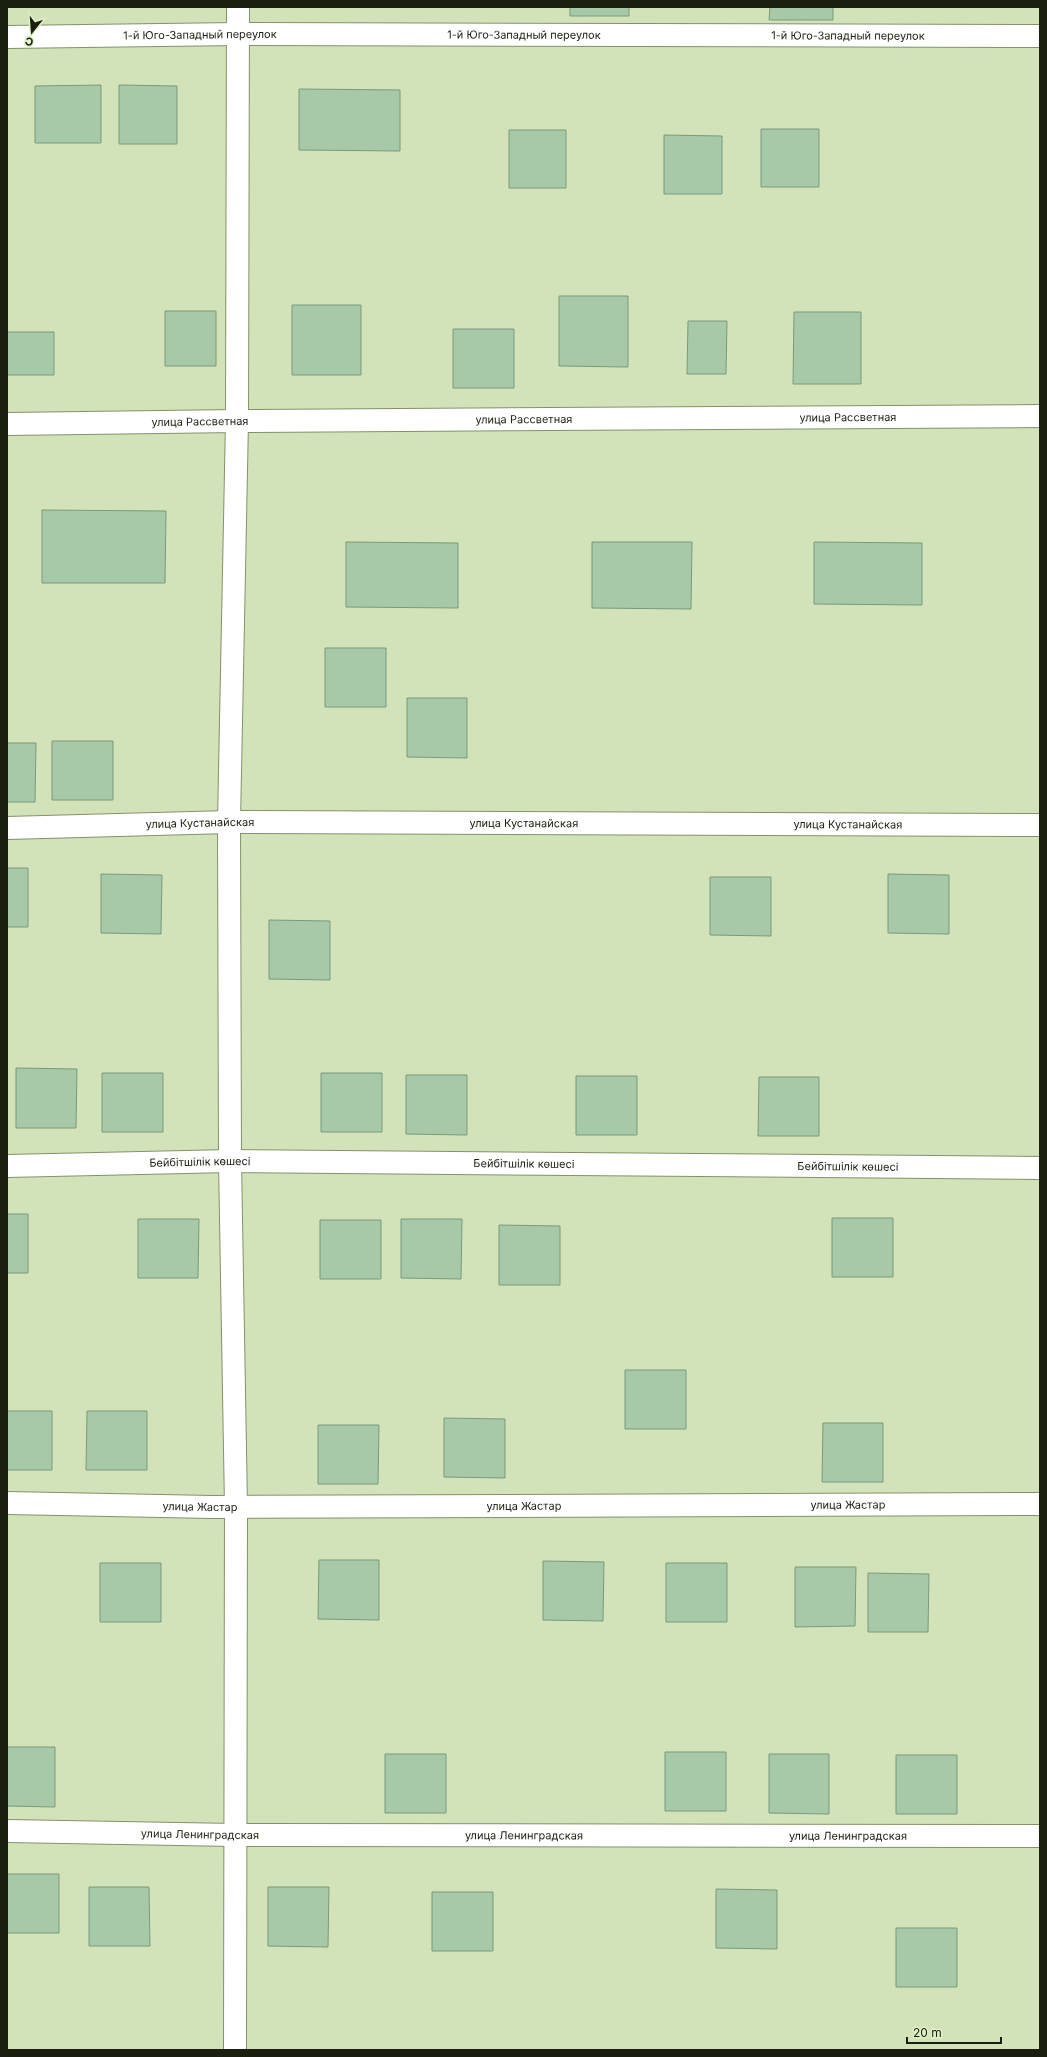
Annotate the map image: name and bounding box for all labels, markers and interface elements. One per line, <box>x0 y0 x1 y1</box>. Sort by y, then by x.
north arrow <box>12 12 52 52</box>
street label: 1-й Юго-Западный переулок <box>123 27 277 42</box>
street label: 1-й Юго-Западный переулок <box>447 28 601 42</box>
street label: 1-й Юго-Западный переулок <box>771 28 925 43</box>
text: С <box>23 34 35 49</box>
street label: улица Рассветная <box>799 410 896 424</box>
street label: улица Рассветная <box>475 412 572 427</box>
street label: улица Рассветная <box>151 414 249 429</box>
street label: улица Кустанайская <box>145 815 254 831</box>
street label: улица Кустанайская <box>470 816 578 830</box>
street label: улица Кустанайская <box>794 817 902 831</box>
street label: Бейбітшілік көшесі <box>149 1154 251 1170</box>
street label: Бейбітшілік көшесі <box>473 1156 575 1171</box>
street label: Бейбітшілік көшесі <box>797 1159 899 1174</box>
street label: улица Жастар <box>810 1498 886 1512</box>
street label: улица Жастар <box>162 1499 238 1514</box>
street label: улица Жастар <box>486 1499 562 1513</box>
street label: улица Ленинградская <box>141 1826 259 1842</box>
street label: улица Ленинградская <box>465 1828 583 1842</box>
street label: улица Ленинградская <box>789 1829 907 1843</box>
scale bar <box>907 2019 1001 2045</box>
text: 20 m <box>913 2025 942 2040</box>

